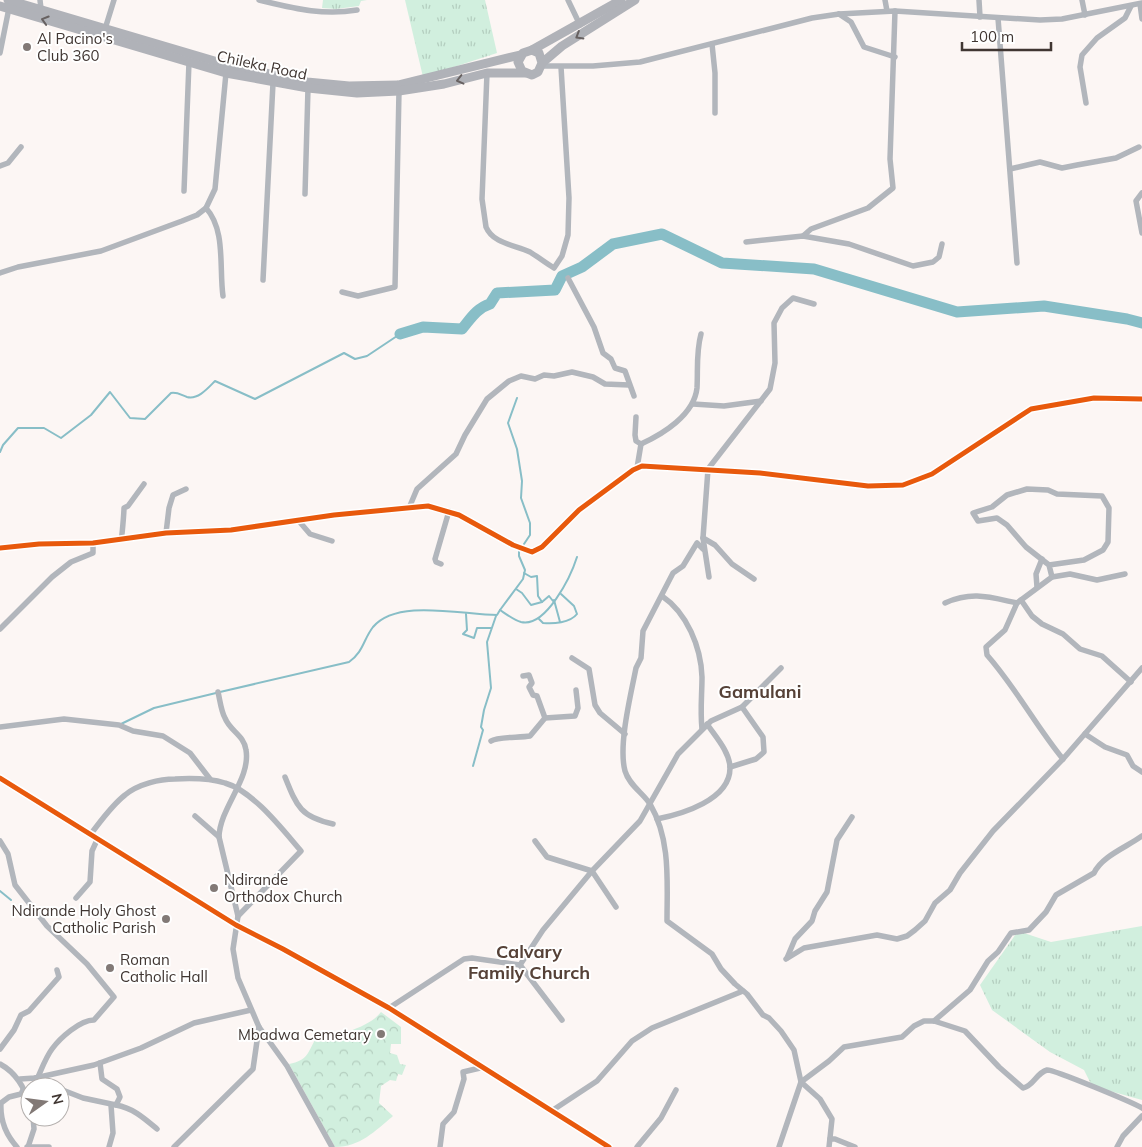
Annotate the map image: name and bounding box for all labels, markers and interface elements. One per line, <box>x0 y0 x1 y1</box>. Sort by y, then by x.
one-way arrow <box>41 15 50 25</box>
scale bar <box>962 20 1051 52</box>
text: 100 m <box>970 27 1014 46</box>
place label: Al Pacino's Club 360 <box>37 29 113 65</box>
one-way arrow <box>575 30 584 39</box>
marker: Al Pacino's Club 360 <box>21 41 33 53</box>
street label: Chileka Road <box>215 46 309 84</box>
one-way arrow <box>455 74 464 85</box>
district label: Gamulani <box>719 680 801 703</box>
place label: Ndirande Orthodox Church <box>224 870 343 906</box>
marker: Ndirande Orthodox Church <box>208 882 220 894</box>
place label: Ndirande Holy Ghost Catholic Parish <box>12 901 156 937</box>
marker: Ndirande Holy Ghost Catholic Parish <box>160 913 172 925</box>
district label: Calvary Family Church <box>468 940 590 984</box>
place label: Roman Catholic Hall <box>120 950 208 986</box>
marker: Roman Catholic Hall <box>104 962 116 974</box>
place label: Mbadwa Cemetary <box>238 1025 371 1044</box>
marker: Mbadwa Cemetary <box>375 1028 387 1040</box>
north arrow <box>20 1077 70 1127</box>
text: N <box>48 1092 68 1106</box>

